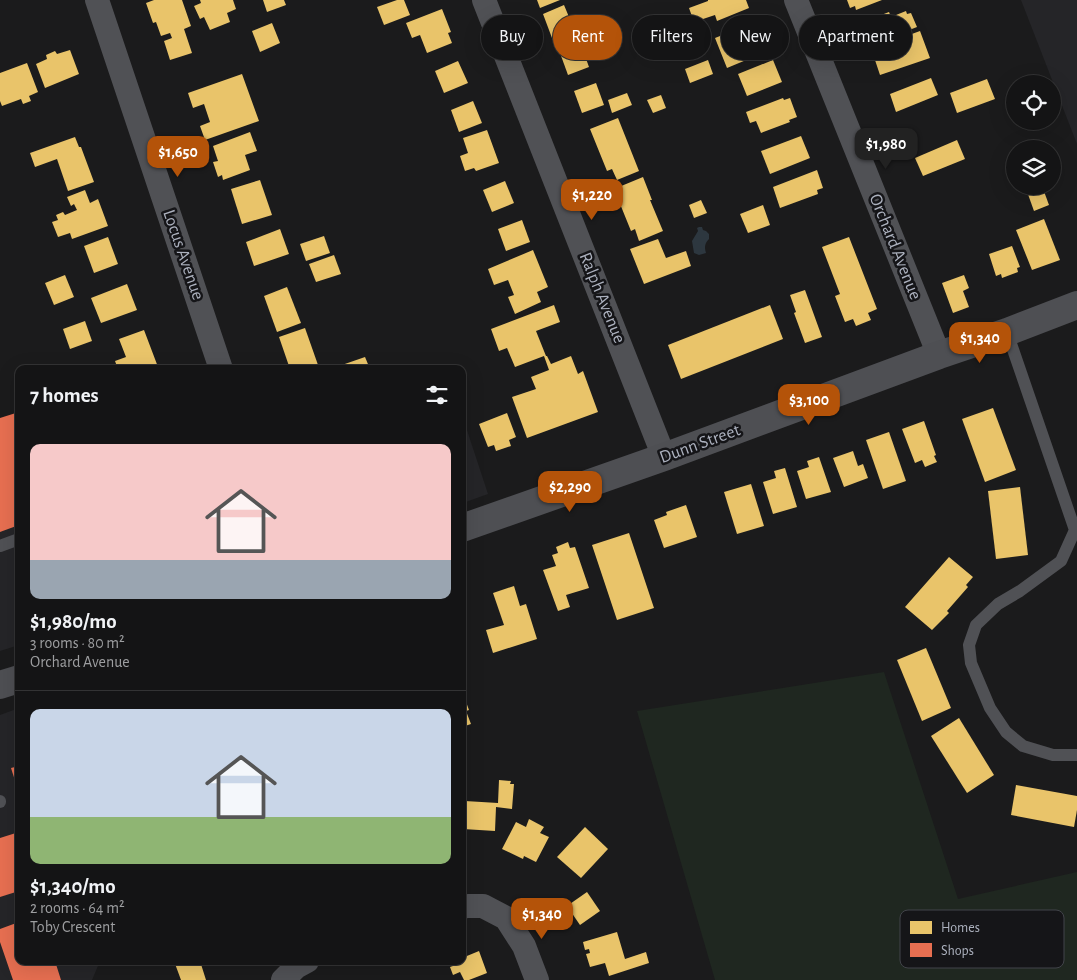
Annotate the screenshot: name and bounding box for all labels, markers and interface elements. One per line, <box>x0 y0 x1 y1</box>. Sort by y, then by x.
chip: Buy <box>481 15 543 60</box>
chip: Rent <box>553 15 622 60</box>
chip: Filters <box>632 15 711 60</box>
chip: New <box>721 15 789 60</box>
chip: Apartment <box>799 15 912 60</box>
map controls <box>1006 75 1061 195</box>
button: locate <box>1006 75 1061 130</box>
pin: $1,980 <box>845 128 927 170</box>
pin: $1,650 <box>137 136 219 178</box>
text: $1,980 <box>866 136 906 152</box>
button: layers <box>1006 140 1061 195</box>
text: $1,650 <box>158 144 198 160</box>
pin: $1,220 <box>551 178 633 221</box>
text: $1,220 <box>572 187 612 203</box>
street label: Orchard Avenue <box>866 192 924 302</box>
street label: Locus Avenue <box>159 207 207 303</box>
street label: Ralph Avenue <box>576 250 628 346</box>
pin: $1,340 <box>939 322 1021 364</box>
text: $1,340 <box>960 330 1000 346</box>
icon: filters <box>423 381 451 409</box>
pin: $3,100 <box>768 384 850 426</box>
text: 7 homes <box>30 385 99 406</box>
text: $3,100 <box>789 392 829 408</box>
street label: Dunn Street <box>657 421 743 467</box>
pin: $2,290 <box>529 470 611 513</box>
icon: home <box>196 476 286 566</box>
text: $2,290 <box>549 479 591 495</box>
text: $1,980/mo <box>30 611 117 632</box>
text: 3 rooms · 80 m² <box>30 635 125 651</box>
text: Orchard Avenue <box>30 654 130 670</box>
icon: home <box>196 742 286 832</box>
text: $1,340/mo <box>30 876 116 897</box>
pin: $1,340 <box>501 898 583 940</box>
text: 2 rooms · 64 m² <box>30 900 125 916</box>
text: $1,340 <box>522 906 562 922</box>
legend <box>900 910 1064 968</box>
text: Toby Crescent <box>30 919 115 935</box>
text: Homes <box>941 921 980 935</box>
text: Shops <box>941 944 974 958</box>

